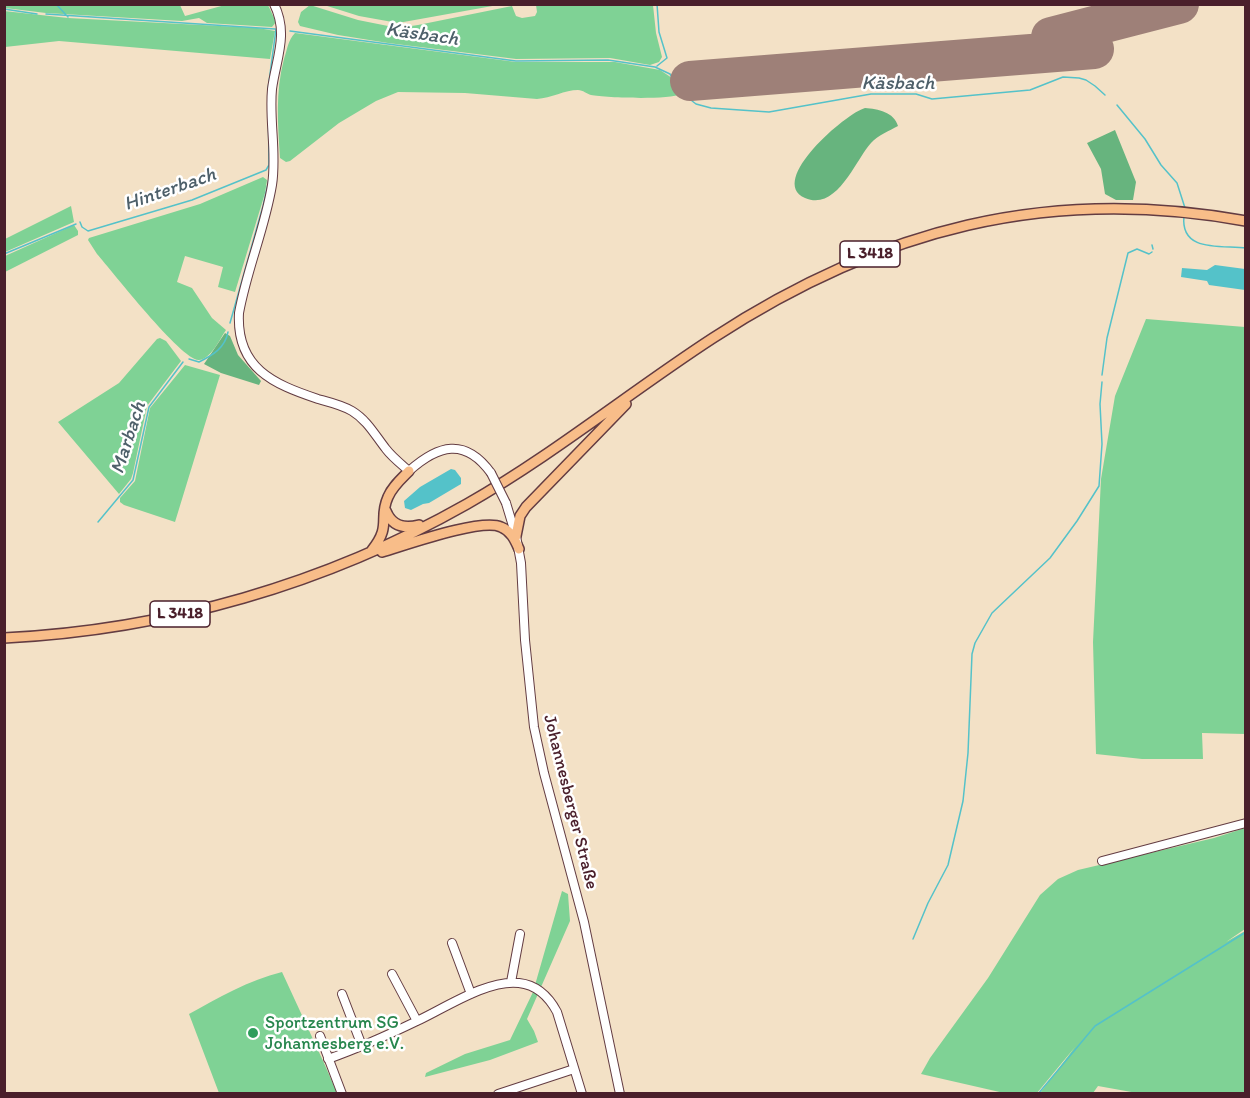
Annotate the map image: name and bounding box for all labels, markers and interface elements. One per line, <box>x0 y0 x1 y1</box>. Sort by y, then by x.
water label: Käsbach <box>384 18 460 52</box>
water label: Käsbach <box>861 72 935 96</box>
water label: Hinterbach <box>121 163 219 217</box>
road number: L 3418 <box>840 241 900 267</box>
water label: Marbach <box>106 399 152 477</box>
road number: L 3418 <box>150 601 210 627</box>
street label: Johannesberger Straße <box>538 713 602 891</box>
place label: Sportzentrum SG Johannesberg e.V. <box>265 1012 404 1054</box>
marker: Sportzentrum SG Johannesberg e.V. <box>246 1026 260 1040</box>

